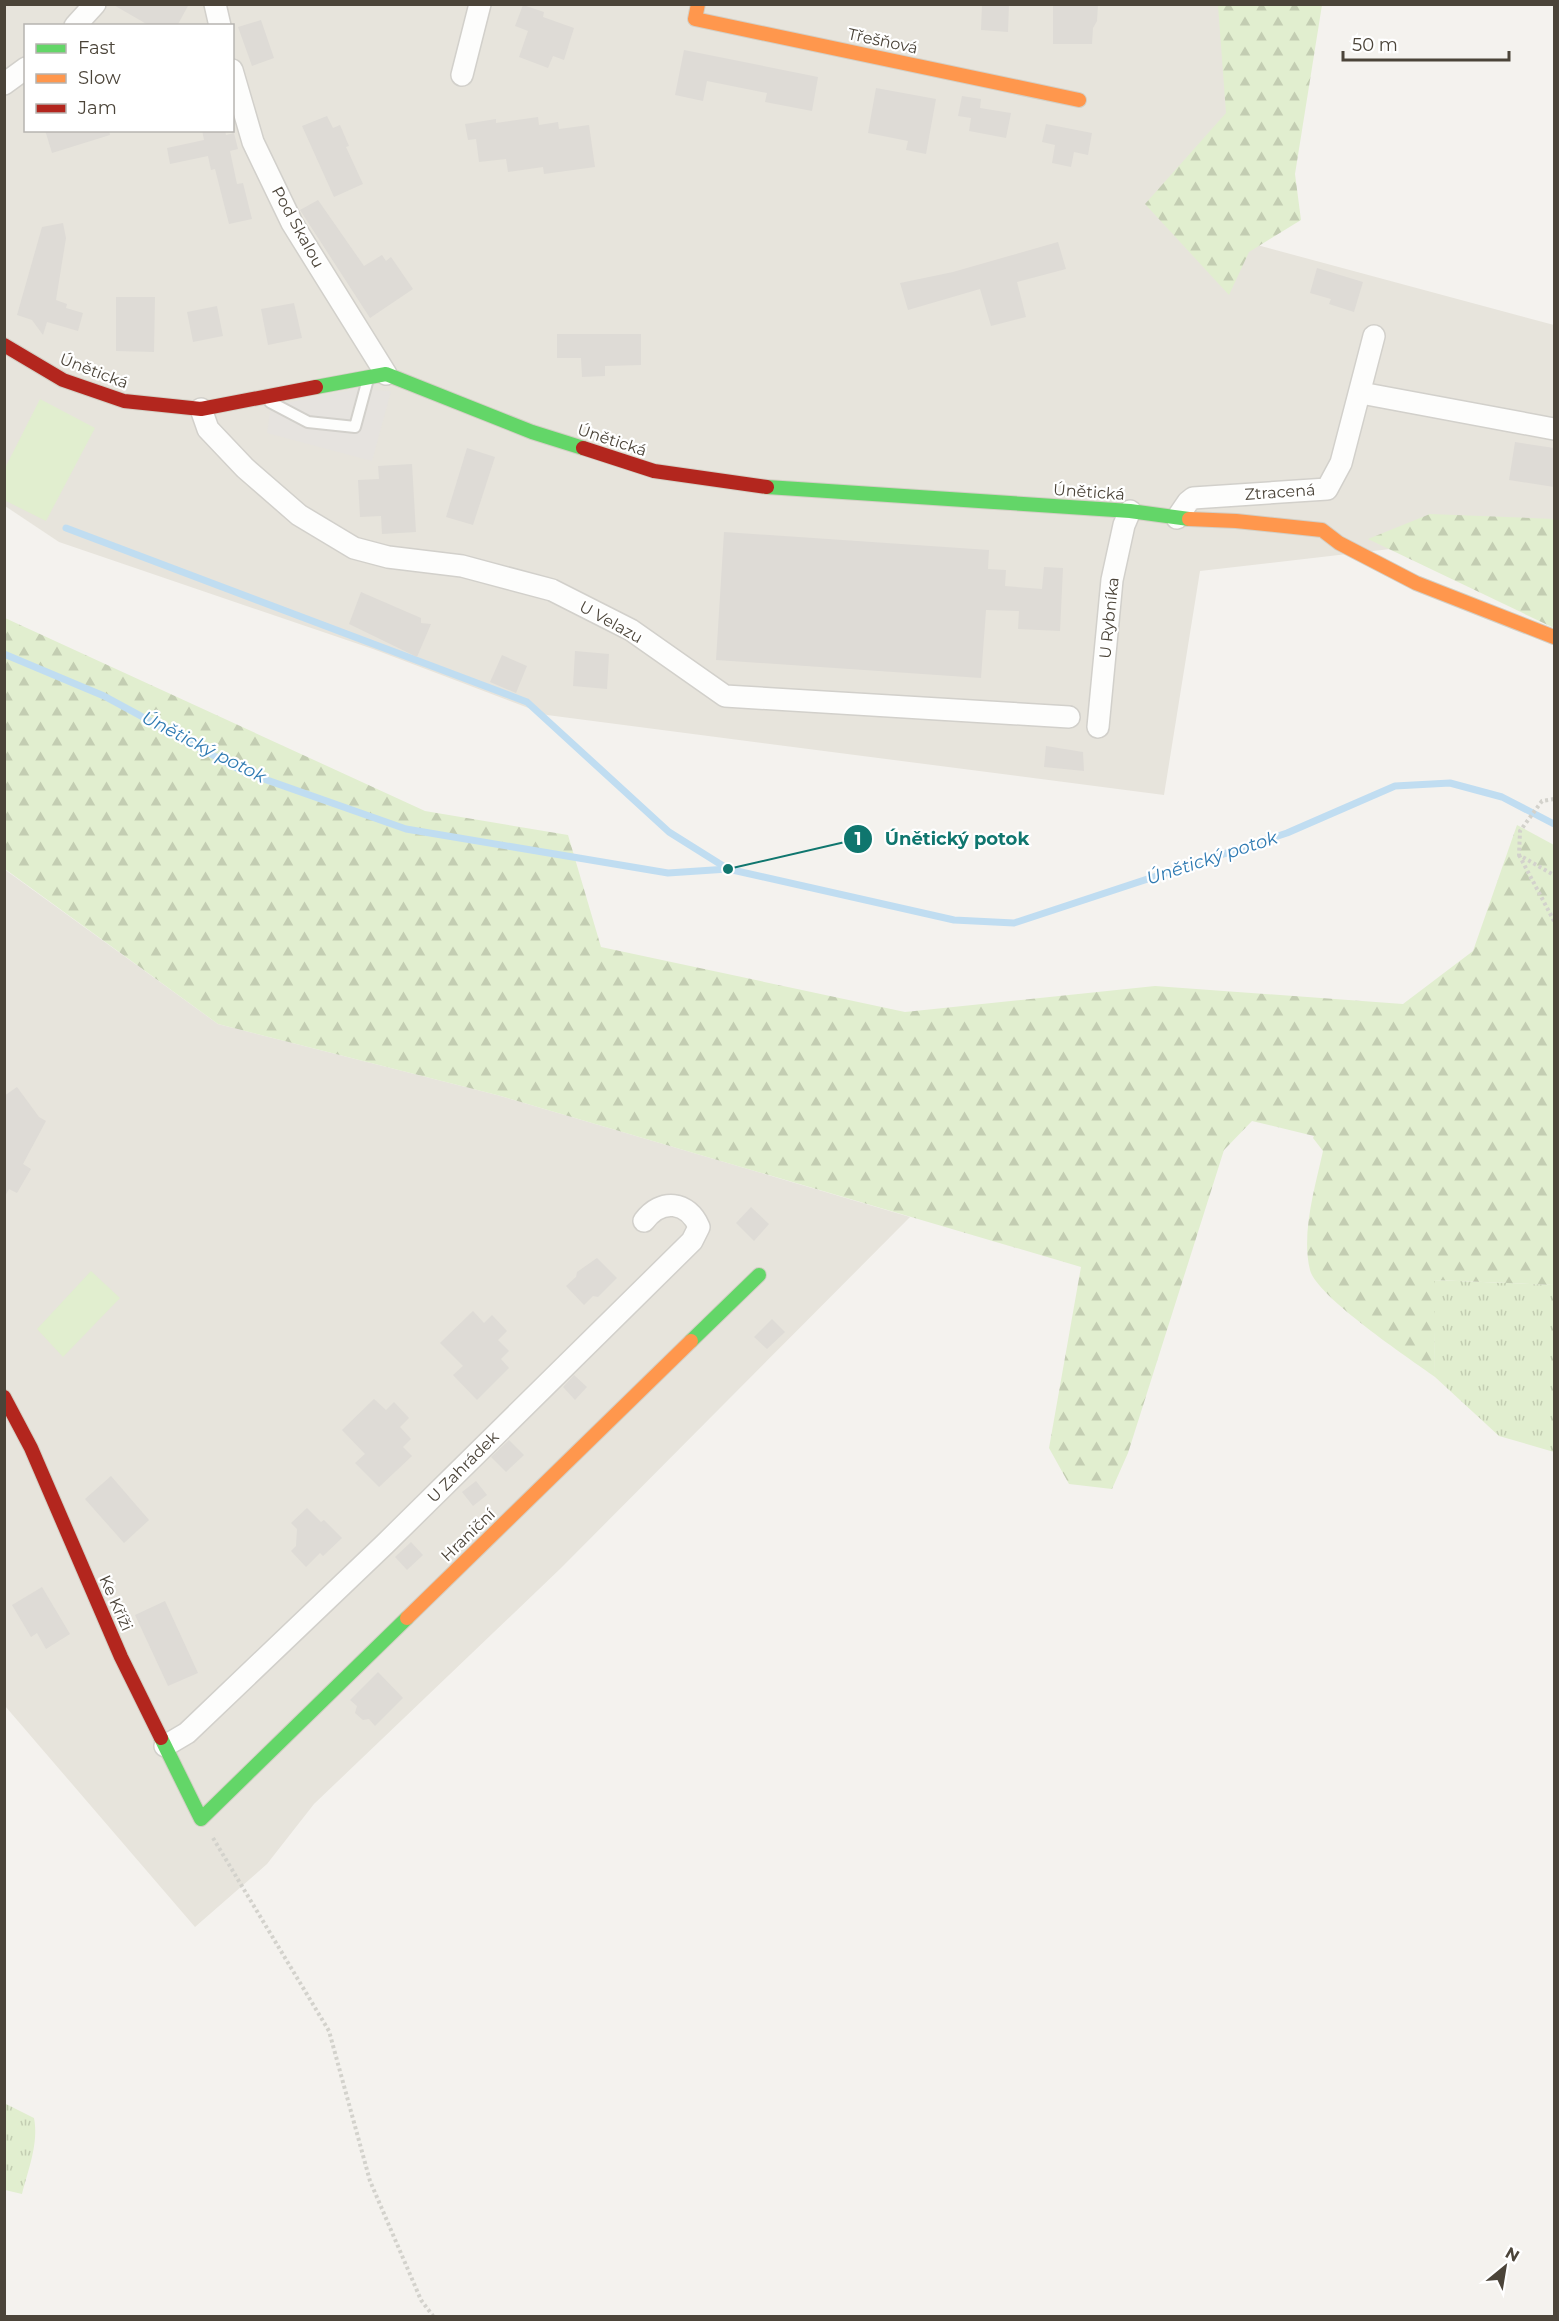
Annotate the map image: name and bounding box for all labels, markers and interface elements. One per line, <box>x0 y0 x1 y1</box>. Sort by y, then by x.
legend <box>24 24 234 132</box>
street label: Třešňová <box>846 24 920 58</box>
scale bar <box>1343 24 1510 62</box>
text: 50 m <box>1352 34 1398 56</box>
text: Fast <box>78 37 116 59</box>
text: Slow <box>78 67 121 89</box>
text: Jam <box>77 97 117 119</box>
street label: Pod Skalou <box>268 183 328 271</box>
street label: Únětická <box>57 349 131 393</box>
street label: Únětická <box>575 420 649 460</box>
street label: Únětická <box>1053 480 1125 504</box>
street label: Ztracená <box>1244 480 1316 504</box>
street label: U Rybníka <box>1095 576 1123 660</box>
street label: U Velazu <box>576 597 646 647</box>
water label: Únětický potok <box>138 706 271 788</box>
callout: Únětický potok <box>843 821 1041 857</box>
water label: Únětický potok <box>1144 826 1281 890</box>
text: 1 <box>854 828 862 850</box>
text: Únětický potok <box>885 828 1029 850</box>
street label: U Zahrádek <box>423 1427 503 1507</box>
street label: Hraniční <box>437 1504 499 1565</box>
street label: Ke Kříži <box>95 1572 137 1634</box>
north arrow <box>1475 2237 1535 2297</box>
text: N <box>1502 2243 1523 2266</box>

